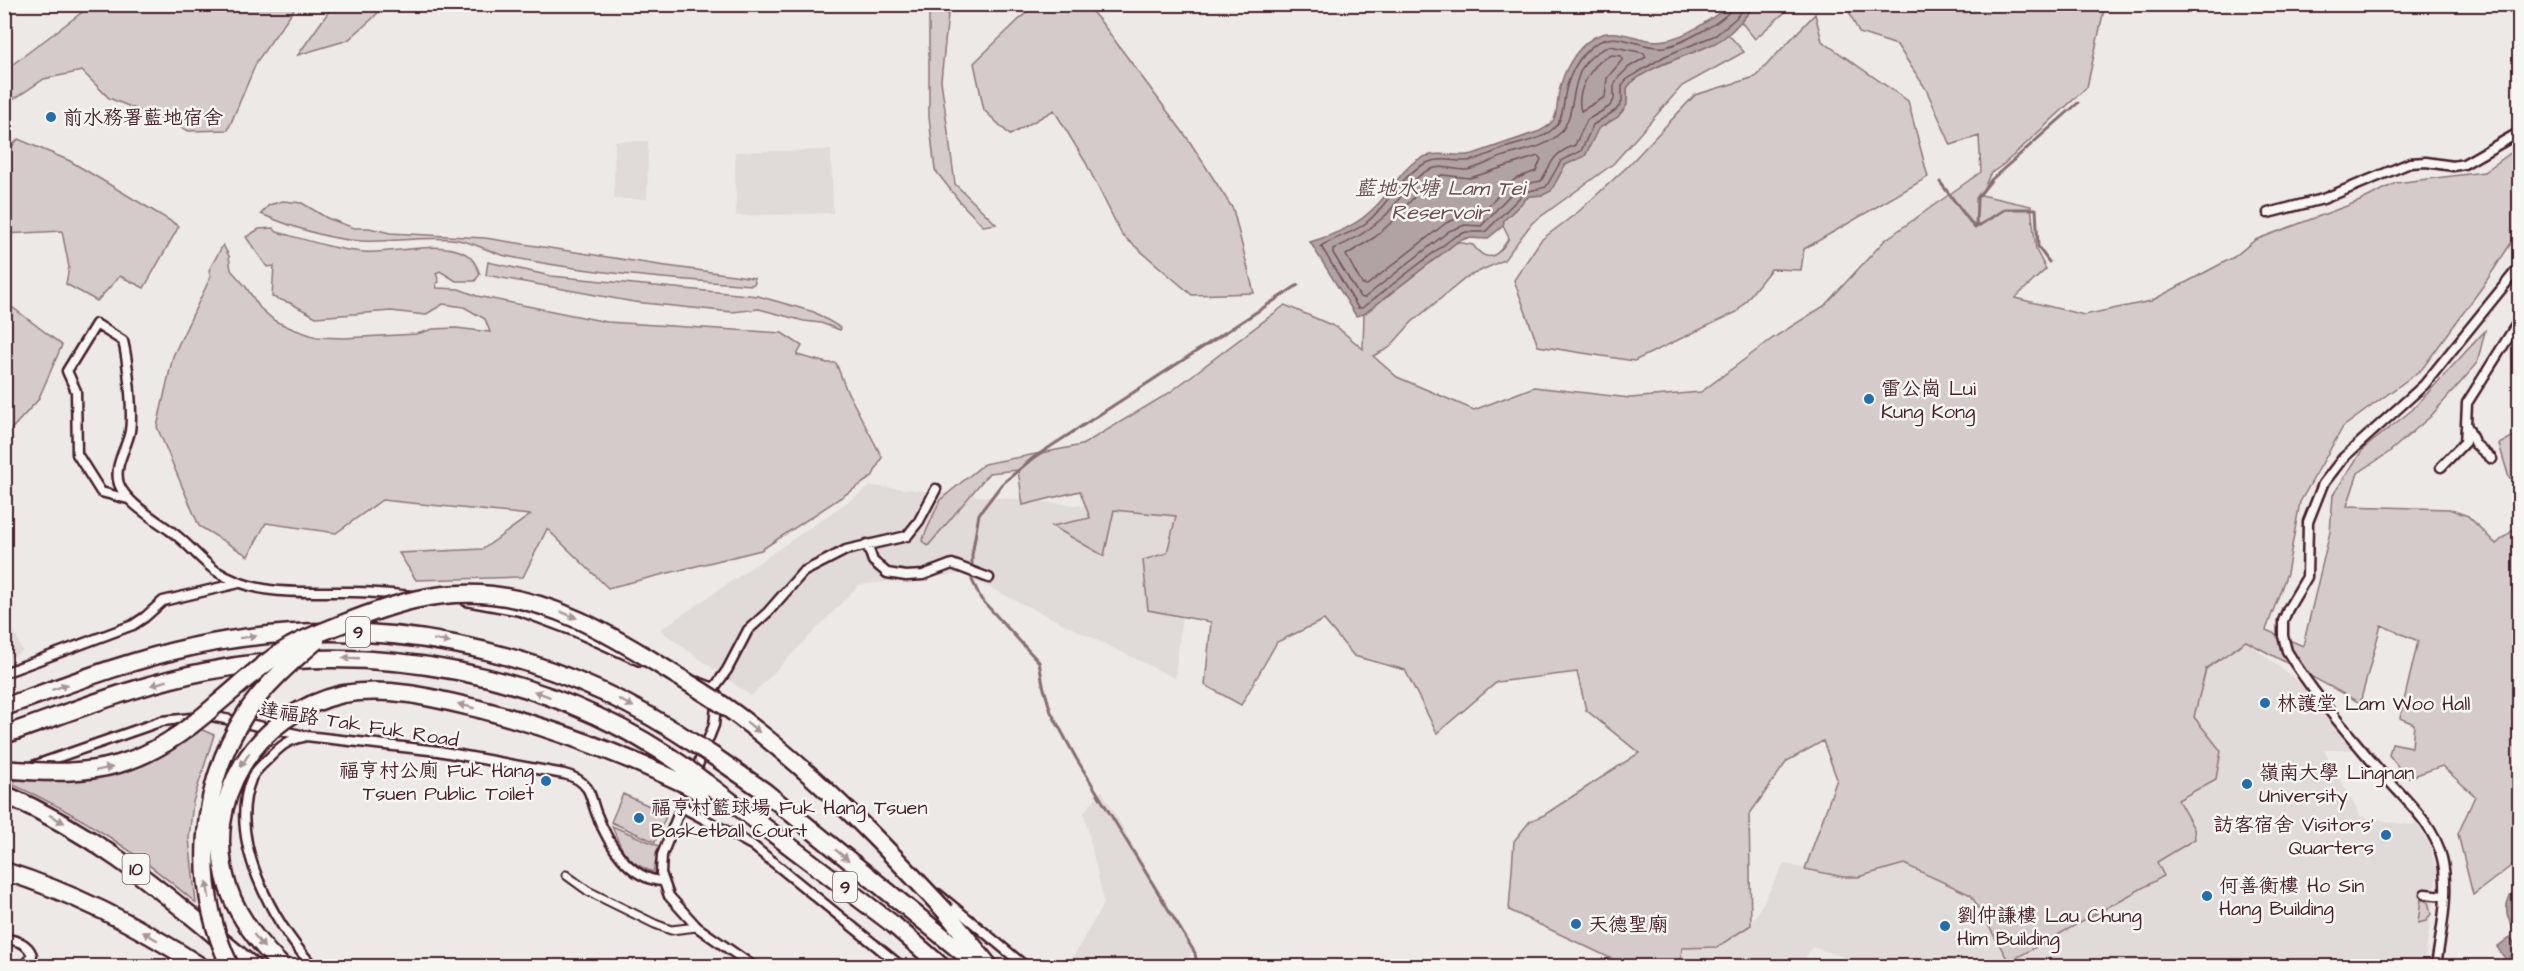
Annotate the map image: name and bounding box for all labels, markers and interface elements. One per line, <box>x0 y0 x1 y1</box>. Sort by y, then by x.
place label: 前水務署藍地宿舍 <box>63 104 223 132</box>
marker: 前水務署藍地宿舍 <box>44 110 58 124</box>
water label: 藍地水塘 Lam Tei Reservoir <box>1355 174 1528 227</box>
place label: 雷公崗 Lui Kung Kong <box>1881 375 1976 427</box>
marker: 雷公崗 Lui Kung Kong <box>1862 392 1876 406</box>
one-way arrow <box>561 610 579 620</box>
road number: 9 <box>346 617 370 647</box>
one-way arrow <box>238 633 257 642</box>
one-way arrow <box>433 637 452 646</box>
one-way arrow <box>342 654 361 663</box>
one-way arrow <box>150 679 168 688</box>
one-way arrow <box>51 682 69 692</box>
one-way arrow <box>533 689 551 699</box>
place label: 林護堂 Lam Woo Hall <box>2277 690 2471 718</box>
street label: 達福路 Tak Fuk Road <box>257 695 460 755</box>
marker: 林護堂 Lam Woo Hall <box>2258 696 2272 710</box>
one-way arrow <box>618 698 635 708</box>
one-way arrow <box>456 700 475 710</box>
one-way arrow <box>745 721 761 734</box>
one-way arrow <box>240 752 251 769</box>
place label: 福亨村公廁 Fuk Hang Tsuen Public Toilet <box>339 757 534 808</box>
place label: 嶺南大學 Lingnan University <box>2259 759 2414 811</box>
one-way arrow <box>95 764 114 773</box>
marker: 福亨村公廁 Fuk Hang Tsuen Public Toilet <box>539 774 553 788</box>
marker: 嶺南大學 Lingnan University <box>2240 777 2254 791</box>
place label: 福亨村籃球場 Fuk Hang Tsuen Basketball Court <box>651 794 927 845</box>
marker: 福亨村籃球場 Fuk Hang Tsuen Basketball Court <box>632 811 646 825</box>
place label: 訪客宿舍 Visitors' Quarters <box>2214 811 2374 862</box>
one-way arrow <box>49 814 66 824</box>
marker: 訪客宿舍 Visitors' Quarters <box>2379 828 2393 842</box>
one-way arrow <box>834 848 850 861</box>
road number: 10 <box>122 854 150 884</box>
road number: 9 <box>833 872 857 902</box>
place label: 何善衡樓 Ho Sin Hang Building <box>2219 872 2364 924</box>
one-way arrow <box>203 881 212 900</box>
marker: 何善衡樓 Ho Sin Hang Building <box>2200 889 2214 903</box>
place label: 劉仲謙樓 Lau Chung Him Building <box>1957 902 2142 954</box>
place label: 天德聖廟 <box>1588 911 1668 939</box>
marker: 天德聖廟 <box>1569 917 1583 931</box>
marker: 劉仲謙樓 Lau Chung Him Building <box>1938 919 1952 933</box>
one-way arrow <box>141 931 158 941</box>
one-way arrow <box>253 934 265 949</box>

